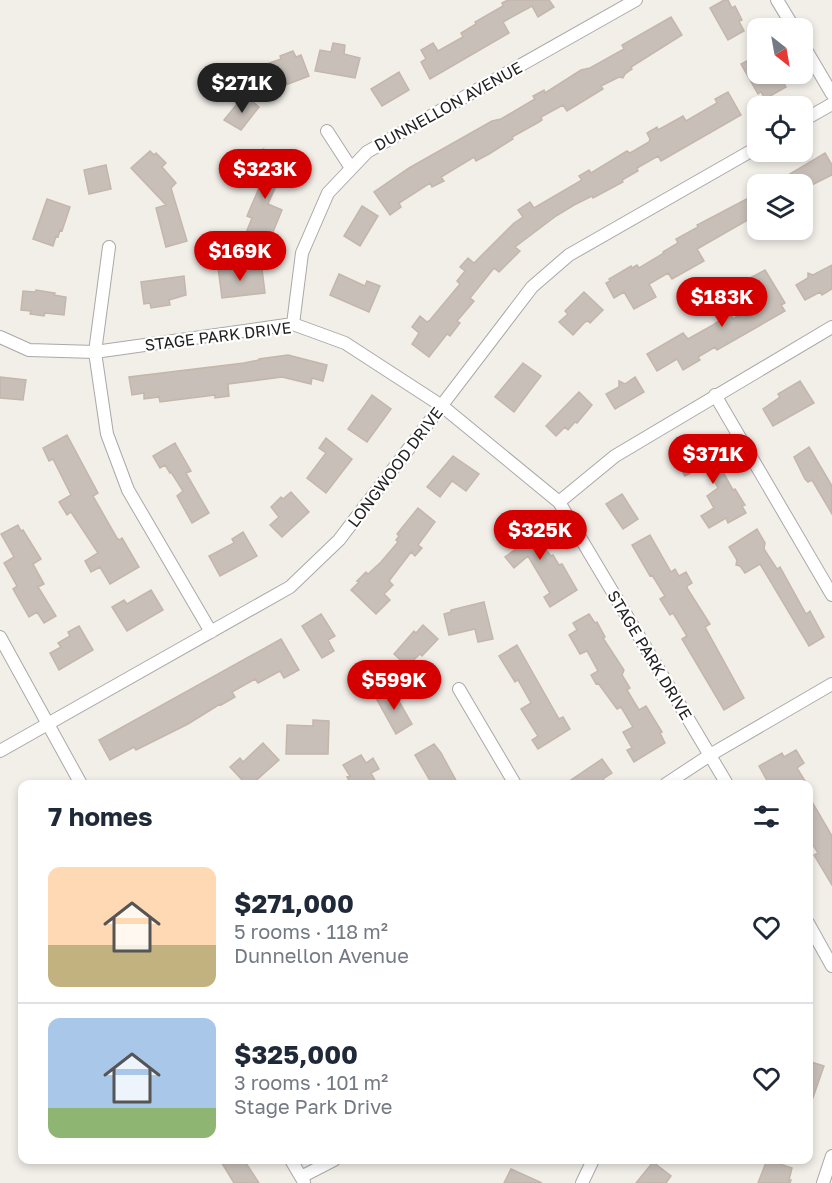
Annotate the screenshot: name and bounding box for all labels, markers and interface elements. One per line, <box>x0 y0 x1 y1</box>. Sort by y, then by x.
north arrow <box>747 18 813 84</box>
map controls <box>747 18 813 240</box>
street label: DUNNELLON AVENUE <box>371 57 525 155</box>
pin: $271K <box>200 63 284 114</box>
text: $271K <box>211 70 273 94</box>
button: locate <box>747 96 813 162</box>
pin: $323K <box>223 149 307 200</box>
text: $323K <box>233 156 297 180</box>
button: layers <box>747 174 813 240</box>
pin: $169K <box>198 231 282 282</box>
text: $169K <box>208 238 272 262</box>
pin: $183K <box>680 277 764 328</box>
text: $183K <box>690 284 754 308</box>
street label: STAGE PARK DRIVE <box>144 317 292 355</box>
street label: LONGWOOD DRIVE <box>343 403 447 531</box>
pin: $371K <box>671 434 755 485</box>
text: $371K <box>682 441 744 465</box>
pin: $325K <box>498 510 582 561</box>
text: $325K <box>508 517 572 541</box>
street label: STAGE PARK DRIVE <box>603 587 697 723</box>
pin: $599K <box>352 660 436 711</box>
text: $599K <box>361 667 427 691</box>
icon: filters <box>750 800 783 833</box>
text: 7 homes <box>48 801 153 832</box>
text: $271,000 <box>234 888 354 919</box>
icon: home <box>96 891 168 963</box>
icon: heart <box>750 911 783 944</box>
text: 5 rooms · 118 m² <box>234 919 388 943</box>
text: Dunnellon Avenue <box>234 943 409 967</box>
text: $325,000 <box>234 1039 358 1070</box>
icon: home <box>96 1042 168 1114</box>
icon: heart <box>750 1062 783 1095</box>
text: 3 rooms · 101 m² <box>234 1070 388 1094</box>
text: Stage Park Drive <box>234 1094 392 1118</box>

